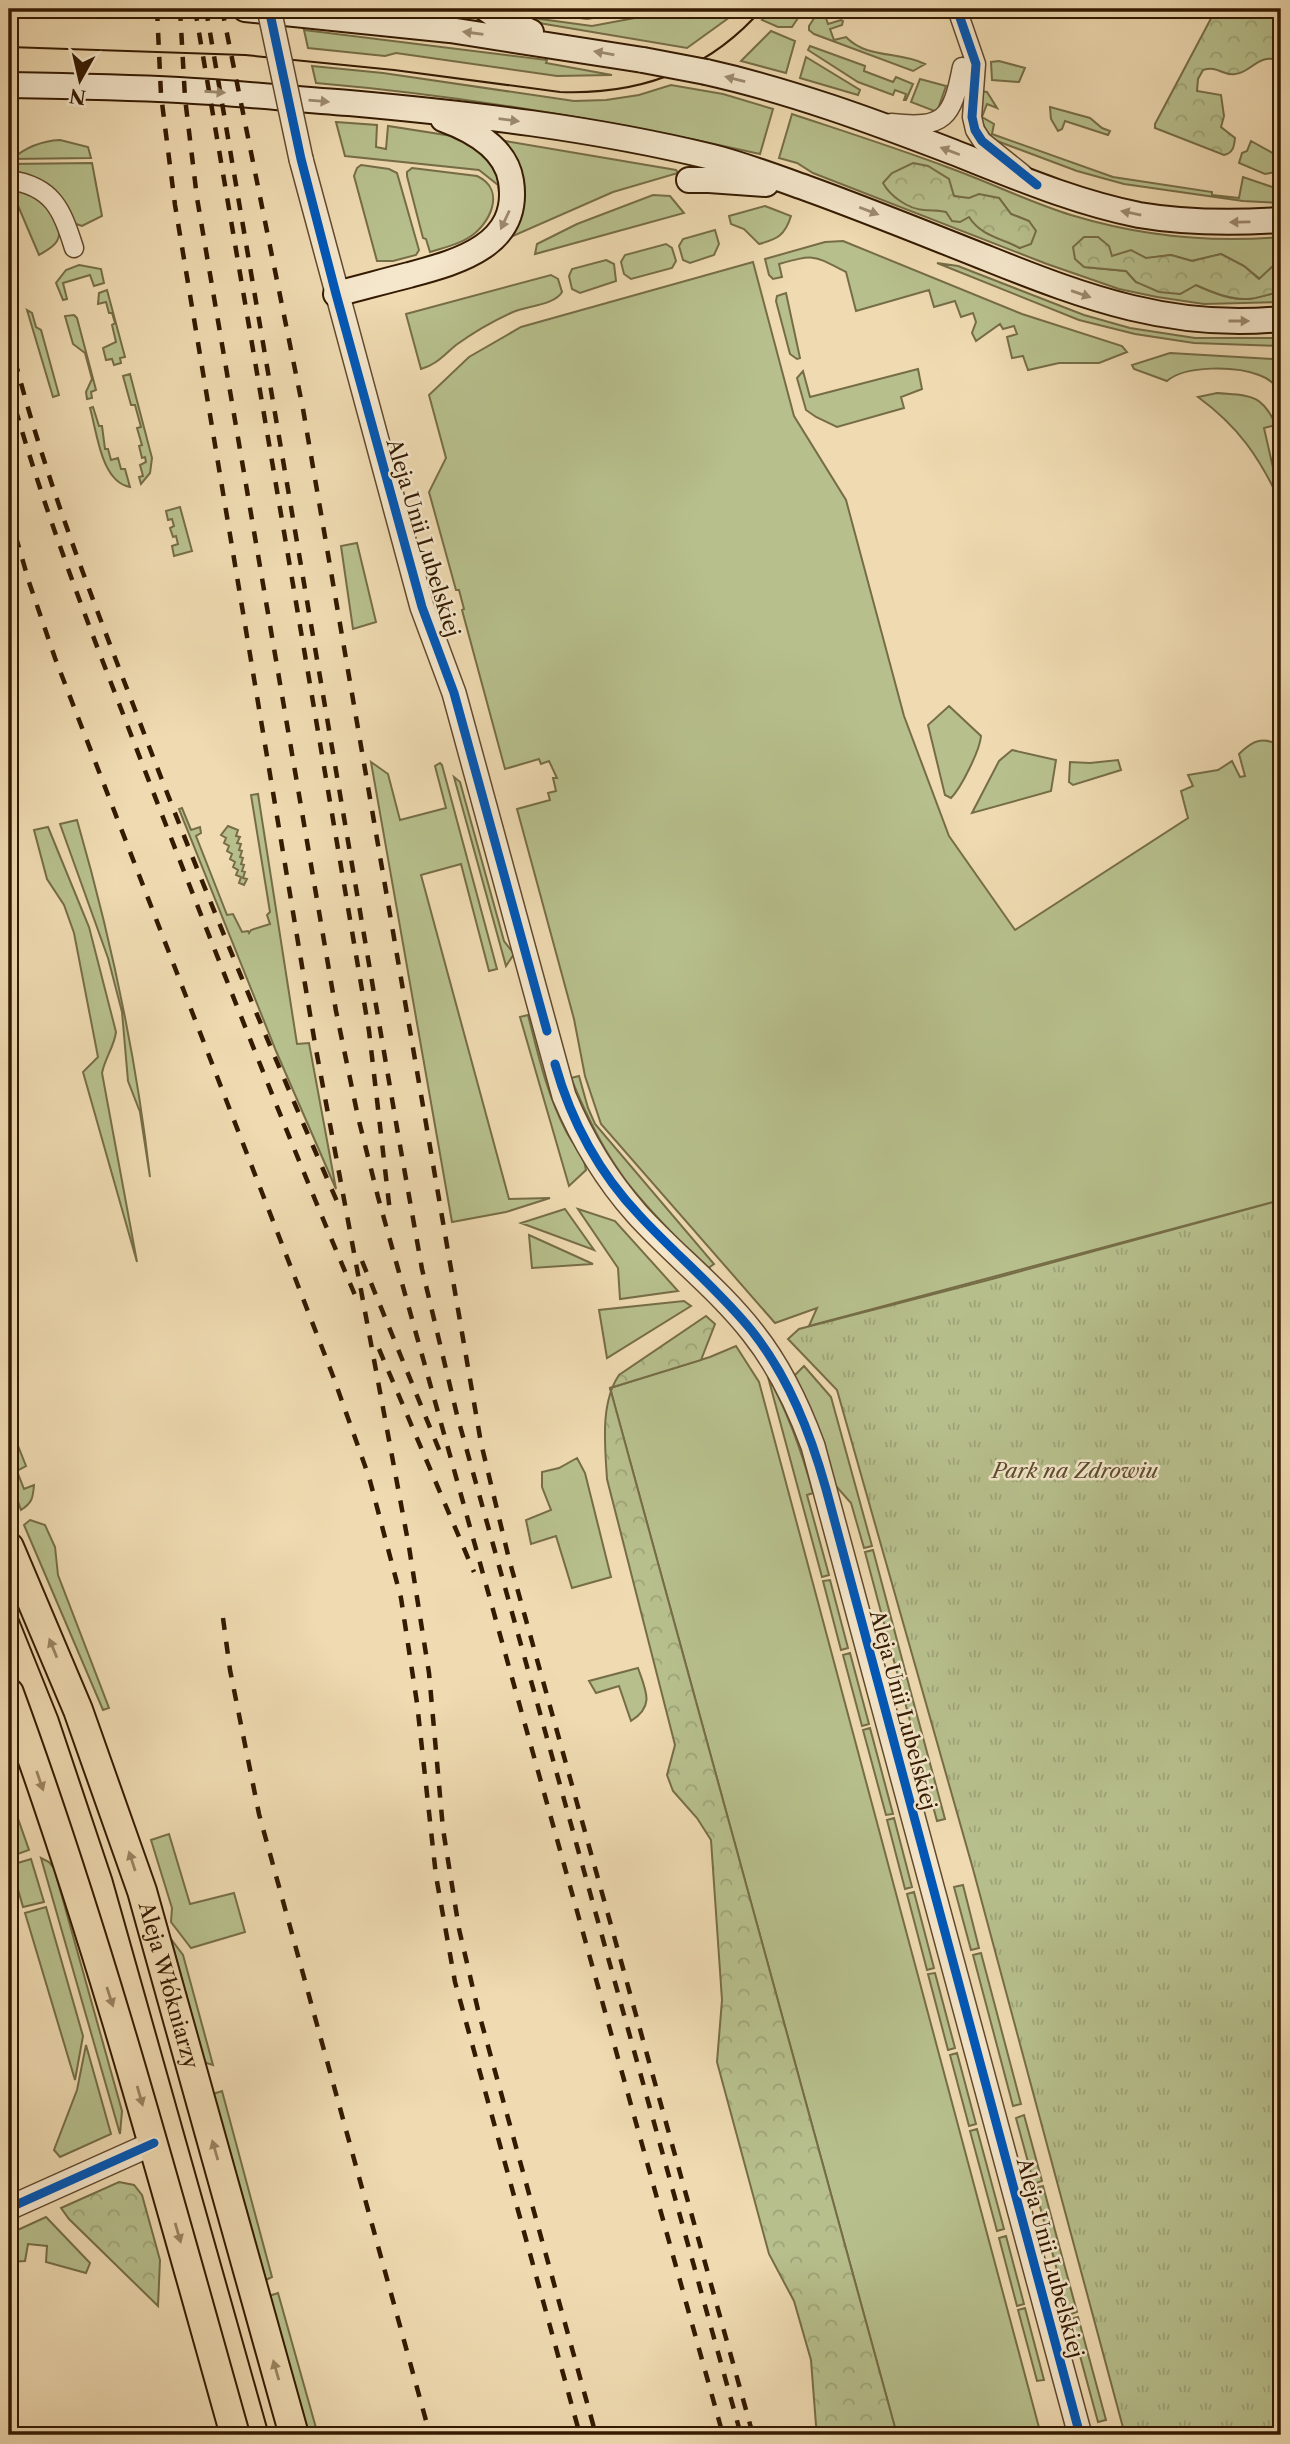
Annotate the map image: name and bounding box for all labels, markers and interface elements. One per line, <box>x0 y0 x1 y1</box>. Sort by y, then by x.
one-way arrow <box>462 27 484 38</box>
north arrow <box>46 46 116 116</box>
one-way arrow <box>592 47 614 58</box>
one-way arrow <box>724 73 746 84</box>
text: N <box>68 84 87 109</box>
one-way arrow <box>204 87 226 98</box>
one-way arrow <box>308 96 330 107</box>
one-way arrow <box>498 114 520 125</box>
one-way arrow <box>940 146 961 157</box>
one-way arrow <box>858 206 879 217</box>
one-way arrow <box>1120 207 1142 218</box>
one-way arrow <box>499 210 511 230</box>
one-way arrow <box>1229 216 1251 228</box>
one-way arrow <box>1070 289 1091 300</box>
one-way arrow <box>1228 315 1250 327</box>
street label: Aleja Unii Lubelskiej <box>381 435 466 640</box>
park label: Park na Zdrowiu <box>990 1458 1158 1483</box>
street label: Aleja Unii Lubelskiej <box>865 1606 942 1813</box>
one-way arrow <box>47 1637 58 1658</box>
one-way arrow <box>35 1770 46 1791</box>
one-way arrow <box>126 1850 136 1871</box>
street label: Aleja Włókniarzy <box>133 1898 204 2072</box>
one-way arrow <box>105 1987 116 2008</box>
one-way arrow <box>136 2085 146 2106</box>
one-way arrow <box>209 2140 219 2161</box>
street label: Aleja Unii Lubelskiej <box>1012 2154 1089 2361</box>
one-way arrow <box>174 2223 184 2244</box>
one-way arrow <box>270 2359 280 2380</box>

